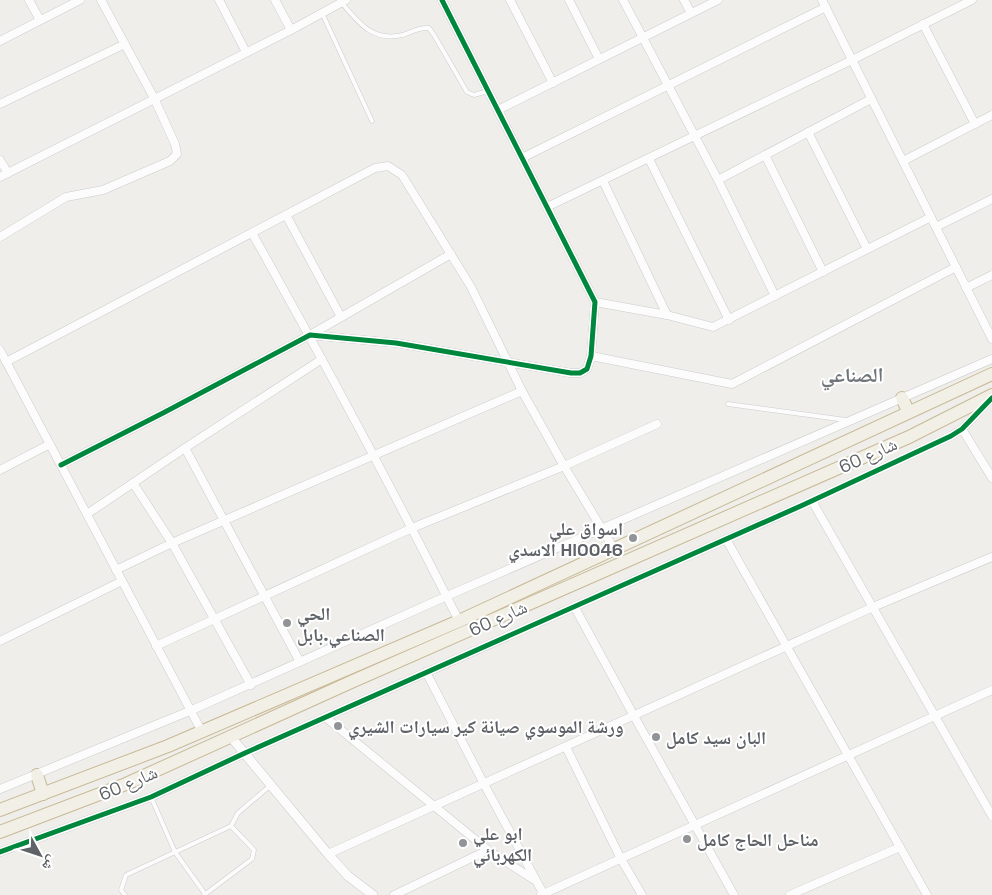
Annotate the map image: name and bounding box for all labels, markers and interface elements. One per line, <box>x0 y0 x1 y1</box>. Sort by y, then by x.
district label: الصناعي <box>821 362 883 391</box>
street label: شارع 60 <box>835 432 901 478</box>
place label: اسواق علي الاسدي Hl0046 <box>508 517 623 564</box>
marker: اسواق علي الاسدي Hl0046 <box>627 532 639 544</box>
street label: شارع 60 <box>465 595 531 641</box>
place label: الحي الصناعي.بابل <box>297 602 385 649</box>
marker: الحي الصناعي.بابل <box>281 617 293 629</box>
place label: ورشة الموسوي صيانة كير سيارات الشيري <box>348 715 624 741</box>
marker: ورشة الموسوي صيانة كير سيارات الشيري <box>332 720 344 732</box>
place label: البان سيد كامل <box>666 726 766 749</box>
marker: البان سيد كامل <box>650 731 662 743</box>
street label: شارع 60 <box>95 760 161 806</box>
place label: ابو علي الكهربائي <box>473 822 532 869</box>
place label: مناحل الحاج كامل <box>697 828 818 851</box>
north arrow <box>15 830 65 880</box>
marker: مناحل الحاج كامل <box>681 833 693 845</box>
marker: ابو علي الكهربائي <box>457 837 469 849</box>
text: ش <box>38 852 62 875</box>

